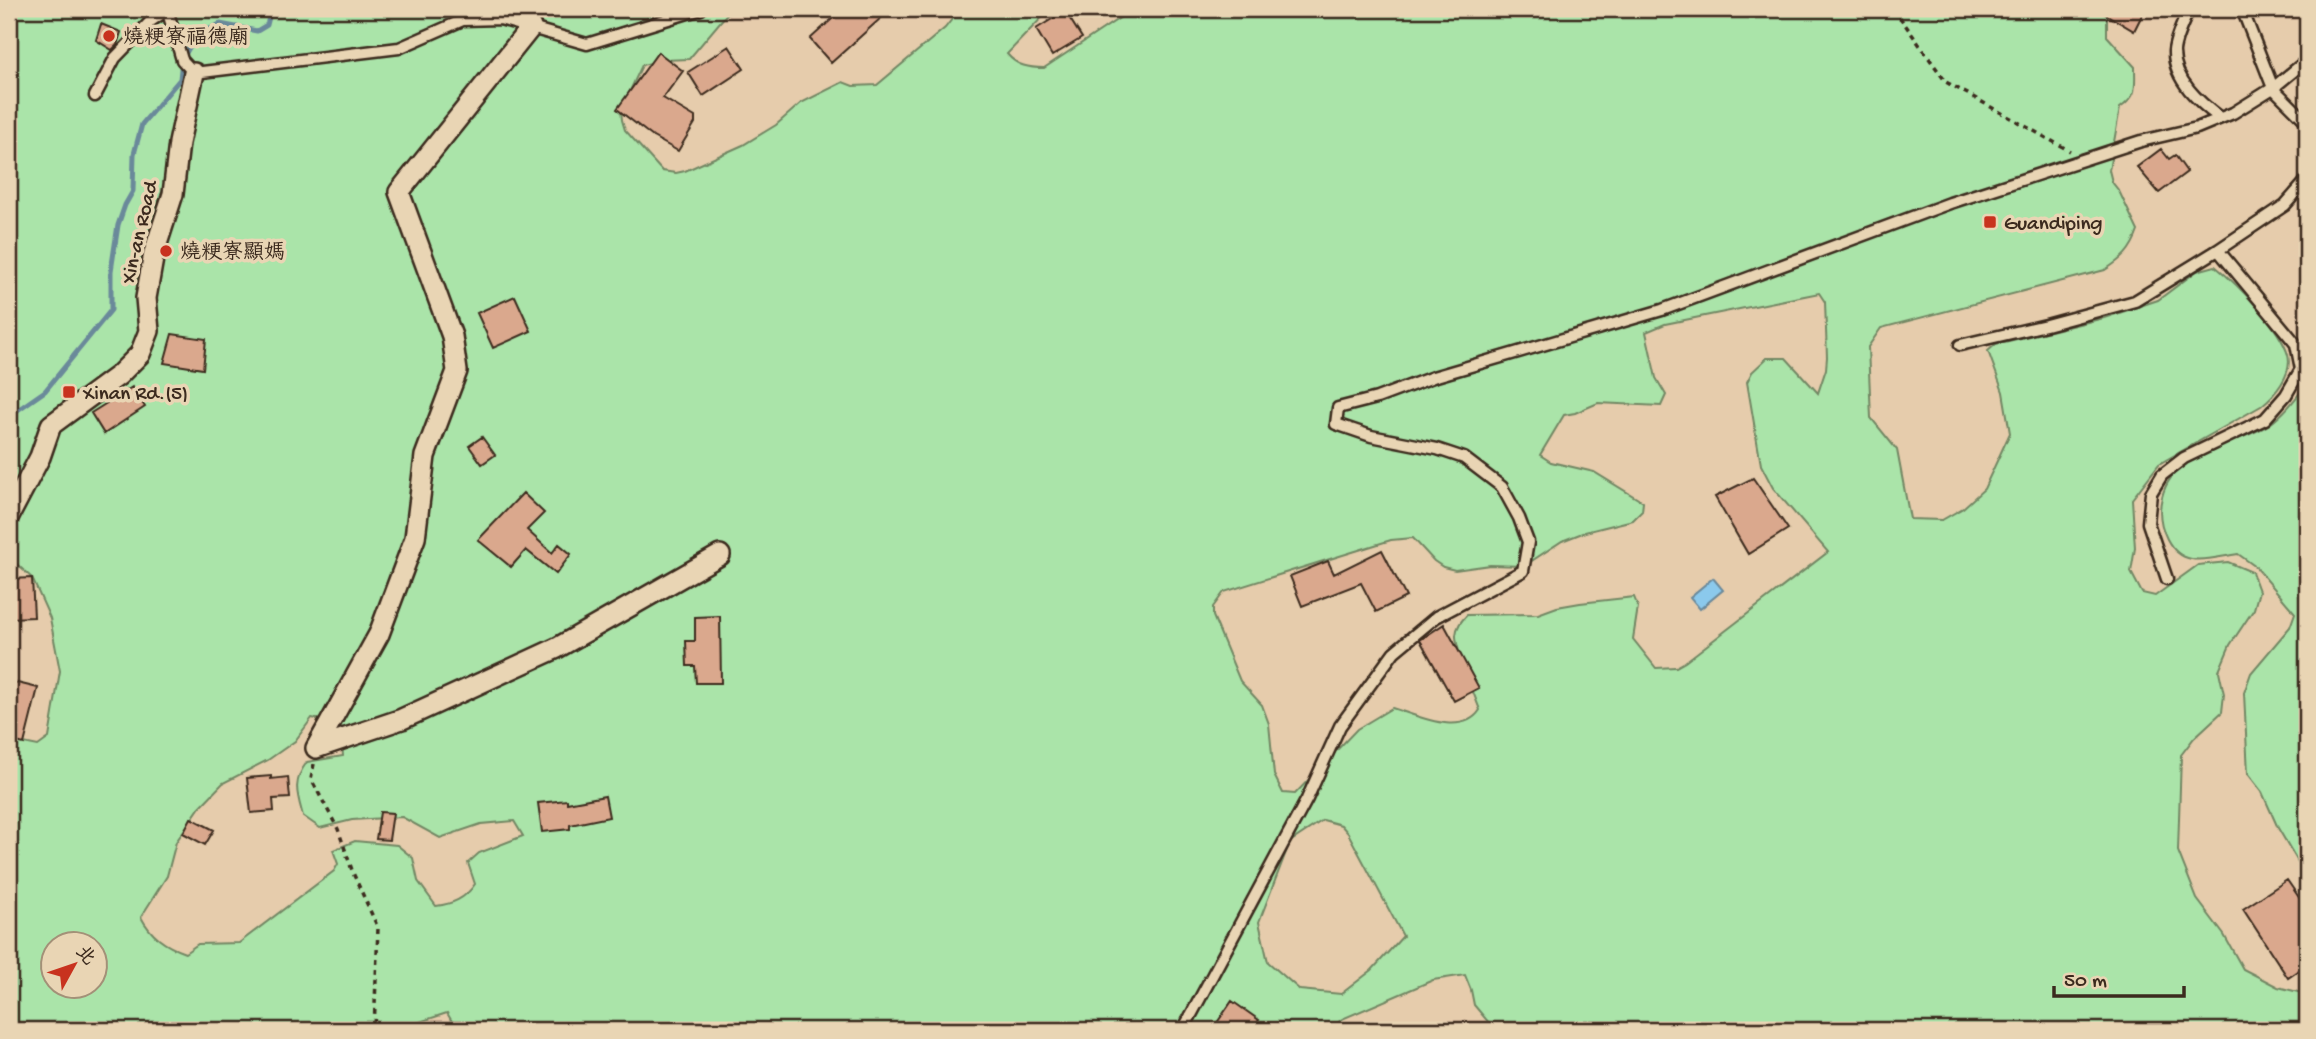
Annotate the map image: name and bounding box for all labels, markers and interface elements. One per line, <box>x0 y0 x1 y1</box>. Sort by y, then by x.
place label: 燒粳寮福德廟 <box>123 25 249 52</box>
marker: 燒粳寮福德廟 <box>101 28 117 44</box>
street label: Xin-an Road <box>117 177 166 288</box>
place label: Guandiping <box>2004 213 2102 238</box>
marker: Guandiping <box>1982 214 1998 230</box>
place label: 燒粳寮顯媽 <box>180 240 285 267</box>
marker: 燒粳寮顯媽 <box>158 243 174 259</box>
place label: Xinan Rd.(5) <box>82 383 188 408</box>
marker: Xinan Rd.(5) <box>61 384 77 400</box>
north arrow <box>38 930 108 1000</box>
text: 北 <box>69 942 99 971</box>
scale bar <box>2054 955 2183 999</box>
text: 50 m <box>2064 970 2107 995</box>

